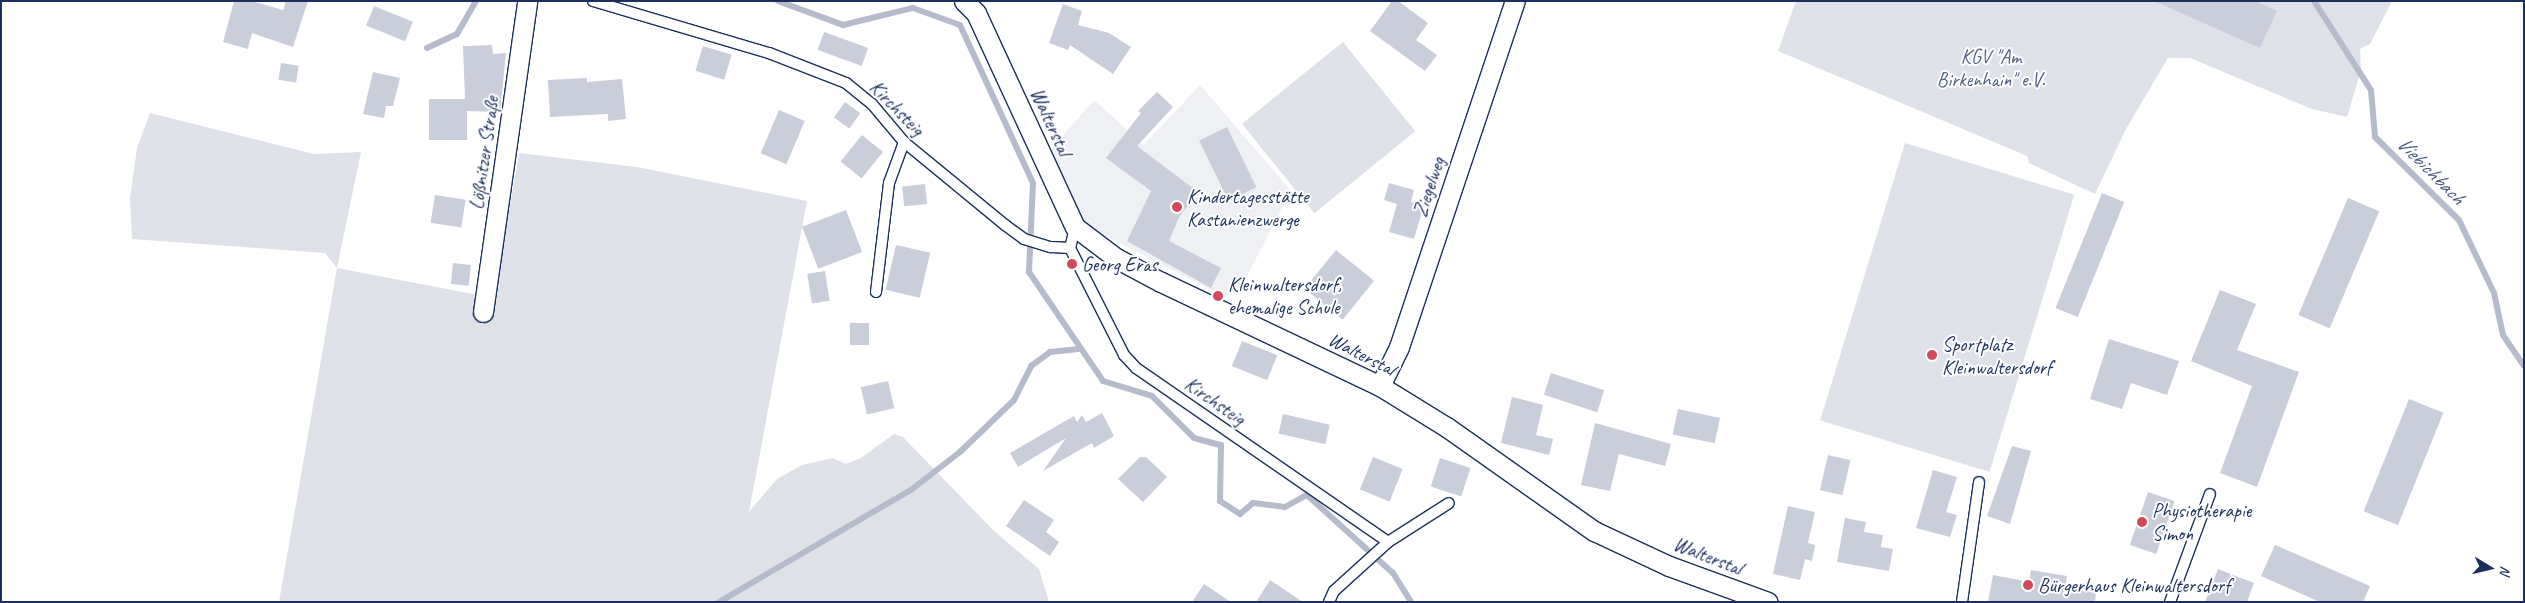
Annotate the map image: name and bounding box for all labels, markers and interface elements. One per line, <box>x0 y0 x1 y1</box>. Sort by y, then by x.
park label: KGV "Am Birkenhain" e.V. <box>1937 45 2045 92</box>
street label: Kirchsteig <box>865 75 929 141</box>
street label: Walterstal <box>1025 84 1077 160</box>
street label: Lößnitzer Straße <box>464 94 504 212</box>
water label: Viebichbach <box>2392 131 2470 209</box>
street label: Ziegelweg <box>1408 154 1450 220</box>
place label: Kindertagesstätte Kastanienzwerge <box>1187 184 1309 231</box>
marker: Kindertagesstätte Kastanienzwerge <box>1171 201 1183 213</box>
place label: Georg Eras <box>1082 252 1158 276</box>
marker: Georg Eras <box>1066 258 1078 270</box>
place label: Kleinwaltersdorf, ehemalige Schule <box>1228 272 1342 319</box>
marker: Kleinwaltersdorf, ehemalige Schule <box>1212 290 1224 302</box>
street label: Walterstal <box>1325 327 1399 381</box>
place label: Sportplatz Kleinwaltersdorf <box>1942 332 2052 379</box>
marker: Sportplatz Kleinwaltersdorf <box>1926 349 1938 361</box>
street label: Kirchsteig <box>1180 372 1250 430</box>
place label: Physiotherapie Simon <box>2152 499 2251 546</box>
marker: Physiotherapie Simon <box>2136 516 2148 528</box>
street label: Walterstal <box>1670 532 1746 580</box>
north arrow <box>2465 543 2515 593</box>
text: N <box>2496 565 2514 576</box>
place label: Bürgerhaus Kleinwaltersdorf <box>2038 573 2230 597</box>
marker: Bürgerhaus Kleinwaltersdorf <box>2022 579 2034 591</box>

